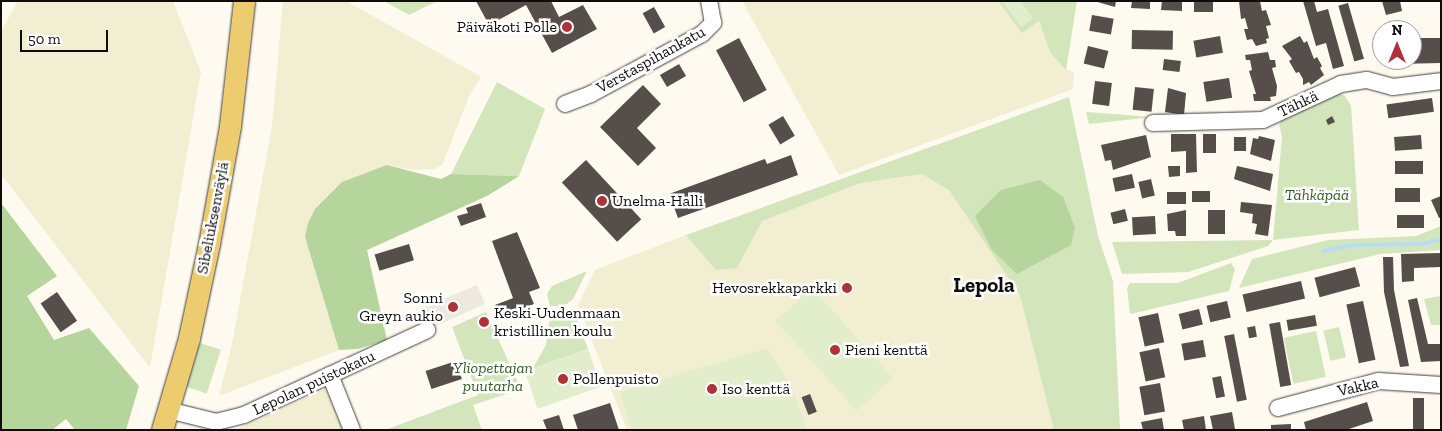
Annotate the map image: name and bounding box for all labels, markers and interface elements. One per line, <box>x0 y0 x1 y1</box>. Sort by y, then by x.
place label: Päiväkoti Polle <box>457 17 557 37</box>
scale bar <box>22 20 110 52</box>
north arrow <box>1372 20 1422 70</box>
marker: Päiväkoti Polle <box>561 21 573 33</box>
street label: Verstaspihankatu <box>593 22 709 98</box>
text: N <box>1392 22 1402 39</box>
text: 50 m <box>28 30 61 48</box>
street label: Tähkä <box>1275 86 1321 122</box>
street label: Sibeliuksenväylä <box>193 160 233 276</box>
park label: Tähkäpää <box>1285 185 1349 205</box>
place label: Unelma-Halli <box>612 191 703 211</box>
marker: Unelma-Halli <box>596 195 608 207</box>
district label: Lepola <box>953 272 1015 298</box>
place label: Hevosrekkaparkki <box>712 278 837 298</box>
marker: Hevosrekkaparkki <box>841 282 853 294</box>
place label: Sonni Greyn aukio <box>359 288 443 326</box>
marker: Sonni Greyn aukio <box>447 301 459 313</box>
place label: Keski-Uudenmaan kristillinen koulu <box>494 303 620 341</box>
marker: Keski-Uudenmaan kristillinen koulu <box>478 316 490 328</box>
place label: Pieni kenttä <box>845 340 928 360</box>
marker: Pieni kenttä <box>829 344 841 356</box>
street label: Lepolan puistokatu <box>250 346 378 420</box>
park label: Yliopettajan puutarha <box>453 358 533 396</box>
place label: Pollenpuisto <box>573 369 659 389</box>
marker: Pollenpuisto <box>557 373 569 385</box>
street label: Vakka <box>1336 373 1380 401</box>
place label: Iso kenttä <box>722 379 790 399</box>
marker: Iso kenttä <box>706 383 718 395</box>

